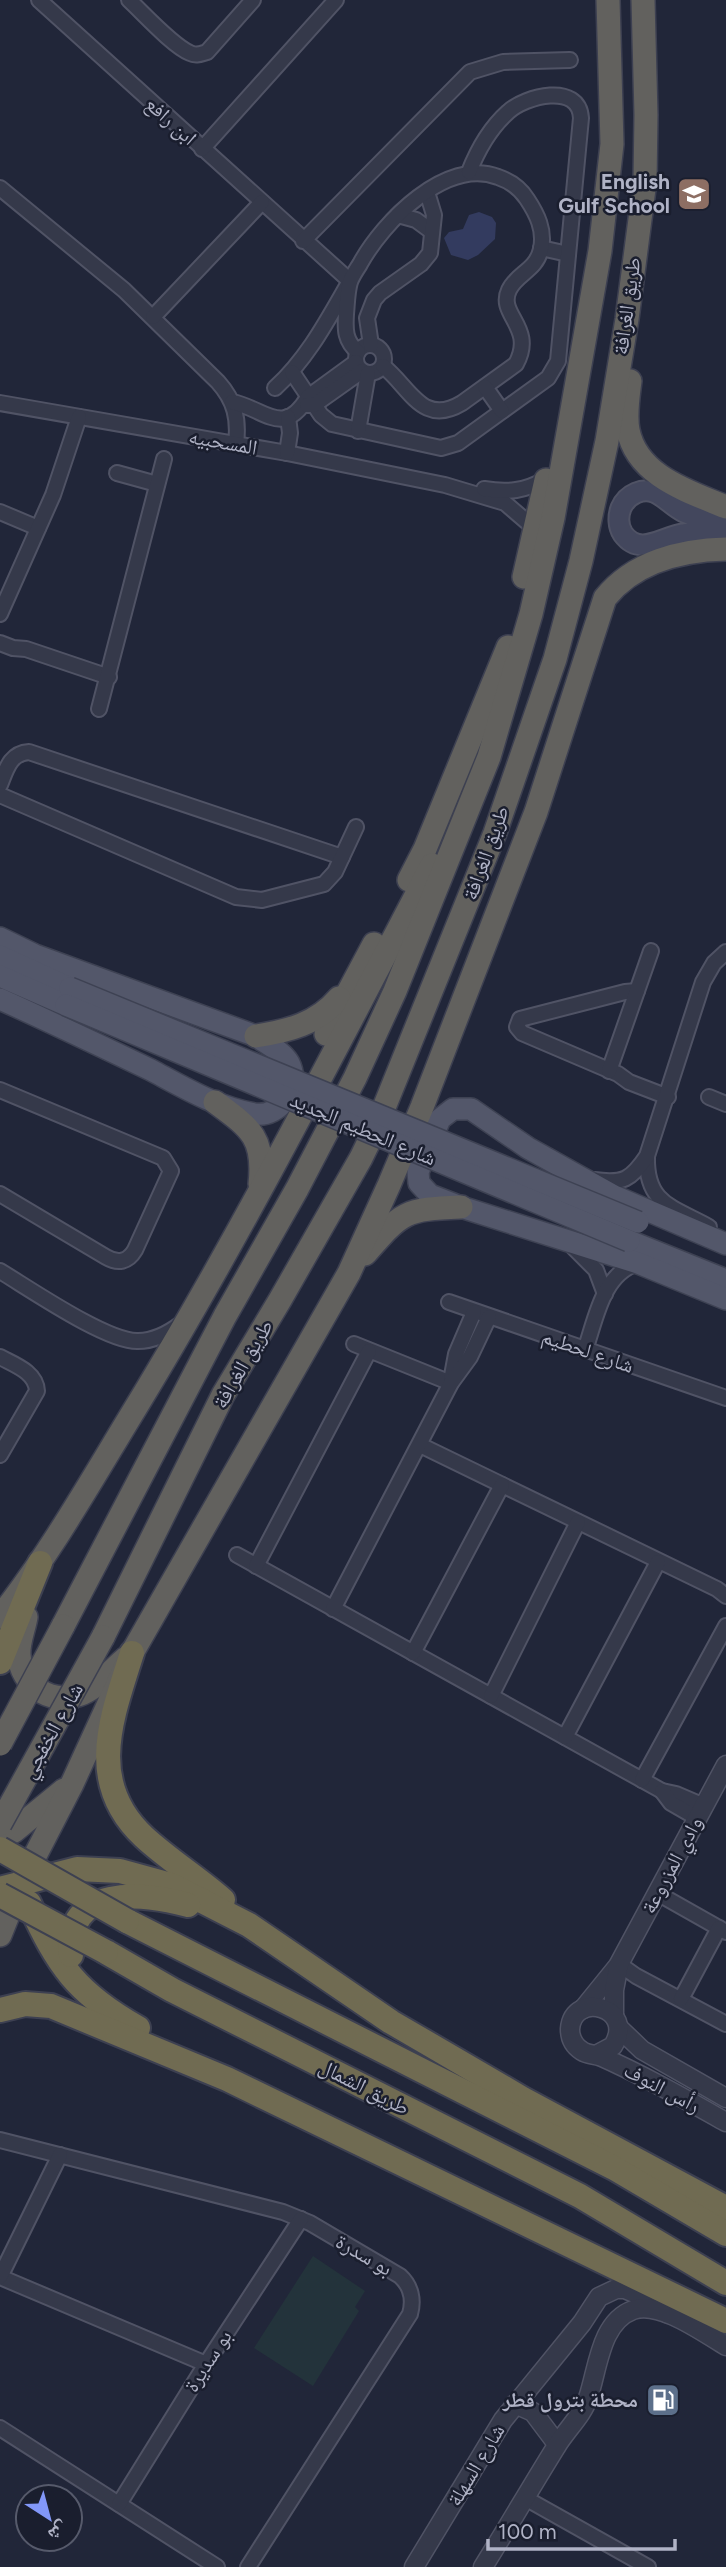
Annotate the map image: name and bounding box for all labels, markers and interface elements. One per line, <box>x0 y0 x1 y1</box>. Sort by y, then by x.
street label: ابن رافع <box>140 91 202 151</box>
place label: English Gulf School <box>558 169 670 218</box>
school or university icon: English Gulf School <box>675 175 713 213</box>
street label: طريق الغرافة <box>607 256 647 356</box>
street label: المسحبيه <box>187 423 259 460</box>
street label: طريق الغرافة <box>457 802 515 904</box>
street label: شارع الحطيم الجديد <box>286 1087 440 1172</box>
street label: طريق الغرافة <box>207 1315 279 1413</box>
street label: شارع لحطيم <box>538 1323 637 1380</box>
street label: شارع الخفجي <box>15 1679 92 1785</box>
street label: وادي المزروعة <box>636 1812 711 1920</box>
street label: طريق الشمال <box>314 2053 414 2121</box>
street label: رأس النوف <box>619 2057 705 2119</box>
street label: بو سدرة <box>331 2228 397 2281</box>
street label: بو سديرة <box>178 2325 237 2396</box>
fuel station icon: محطة بترول قطر <box>644 2381 682 2419</box>
place label: محطة بترول قطر <box>502 2387 638 2413</box>
street label: شارع السهلة <box>441 2419 511 2511</box>
north arrow <box>14 2483 84 2553</box>
scale bar <box>488 2508 675 2552</box>
text: ش <box>44 2516 74 2547</box>
text: 100 m <box>498 2519 557 2544</box>

